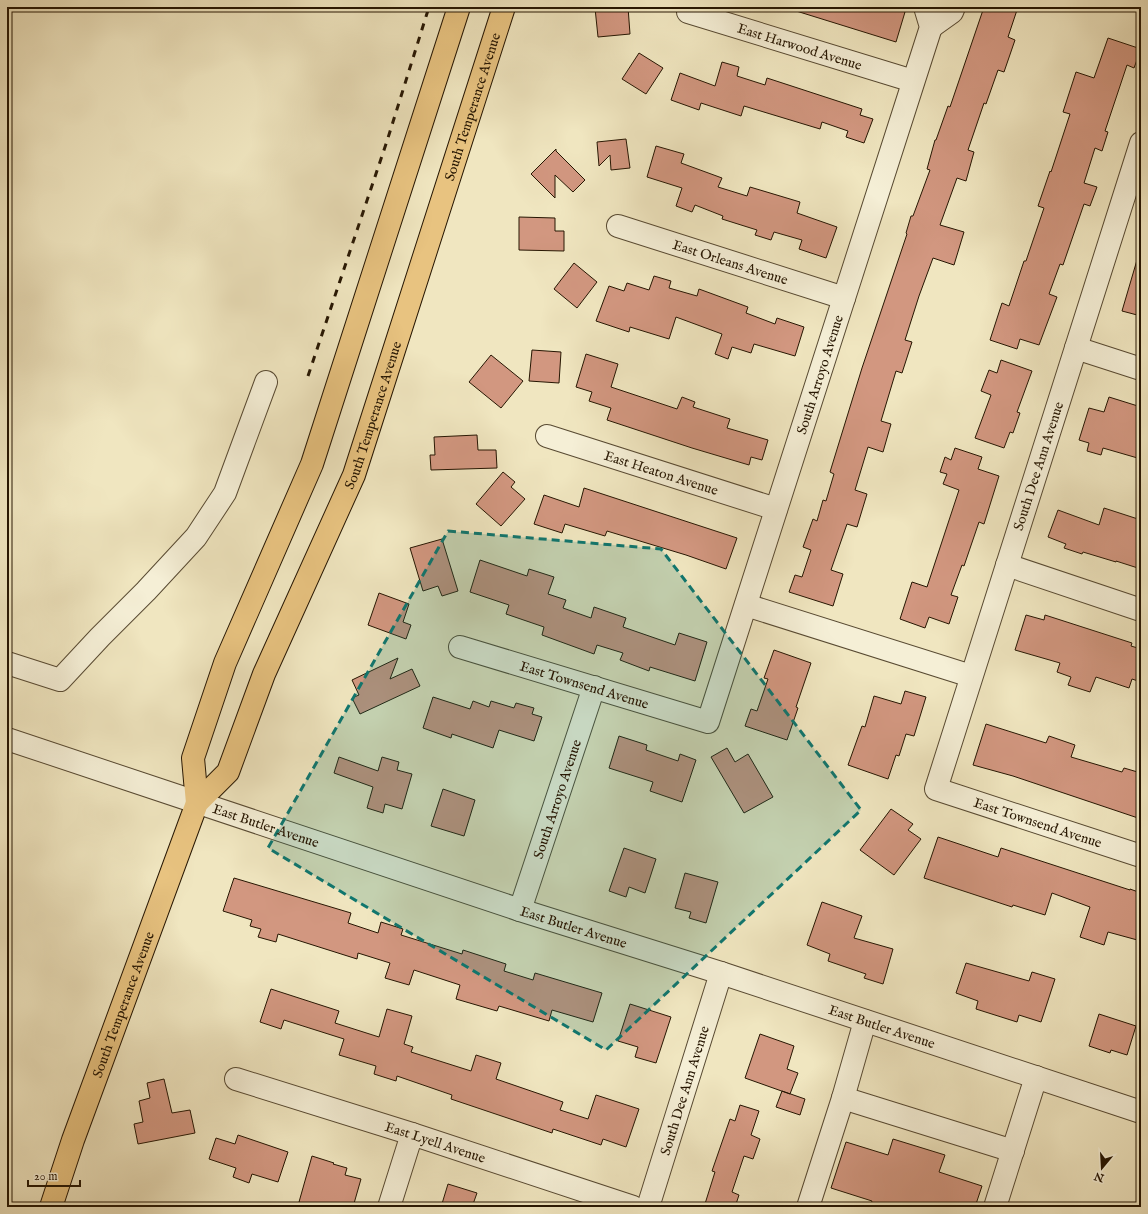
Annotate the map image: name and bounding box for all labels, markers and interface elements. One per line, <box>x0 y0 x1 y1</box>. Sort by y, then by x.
street label: East Harwood Avenue <box>735 20 865 75</box>
street label: South Temperance Avenue <box>441 30 505 183</box>
street label: East Orleans Avenue <box>670 236 791 290</box>
street label: South Arroyo Avenue <box>793 312 848 437</box>
street label: South Temperance Avenue <box>341 339 406 492</box>
street label: South Dee Ann Avenue <box>1010 399 1068 533</box>
street label: East Heaton Avenue <box>602 447 721 500</box>
street label: East Townsend Avenue <box>518 658 651 714</box>
street label: South Arroyo Avenue <box>530 737 586 861</box>
street label: East Townsend Avenue <box>971 794 1105 853</box>
street label: East Butler Avenue <box>210 800 322 853</box>
street label: East Butler Avenue <box>518 903 630 953</box>
street label: South Temperance Avenue <box>89 929 159 1080</box>
street label: East Butler Avenue <box>826 1001 938 1053</box>
street label: South Dee Ann Avenue <box>657 1023 714 1158</box>
street label: East Lyell Avenue <box>382 1118 488 1168</box>
north arrow <box>1082 1148 1122 1188</box>
scale bar <box>28 1162 80 1188</box>
text: N <box>1092 1168 1107 1185</box>
text: 20 m <box>34 1169 57 1184</box>

